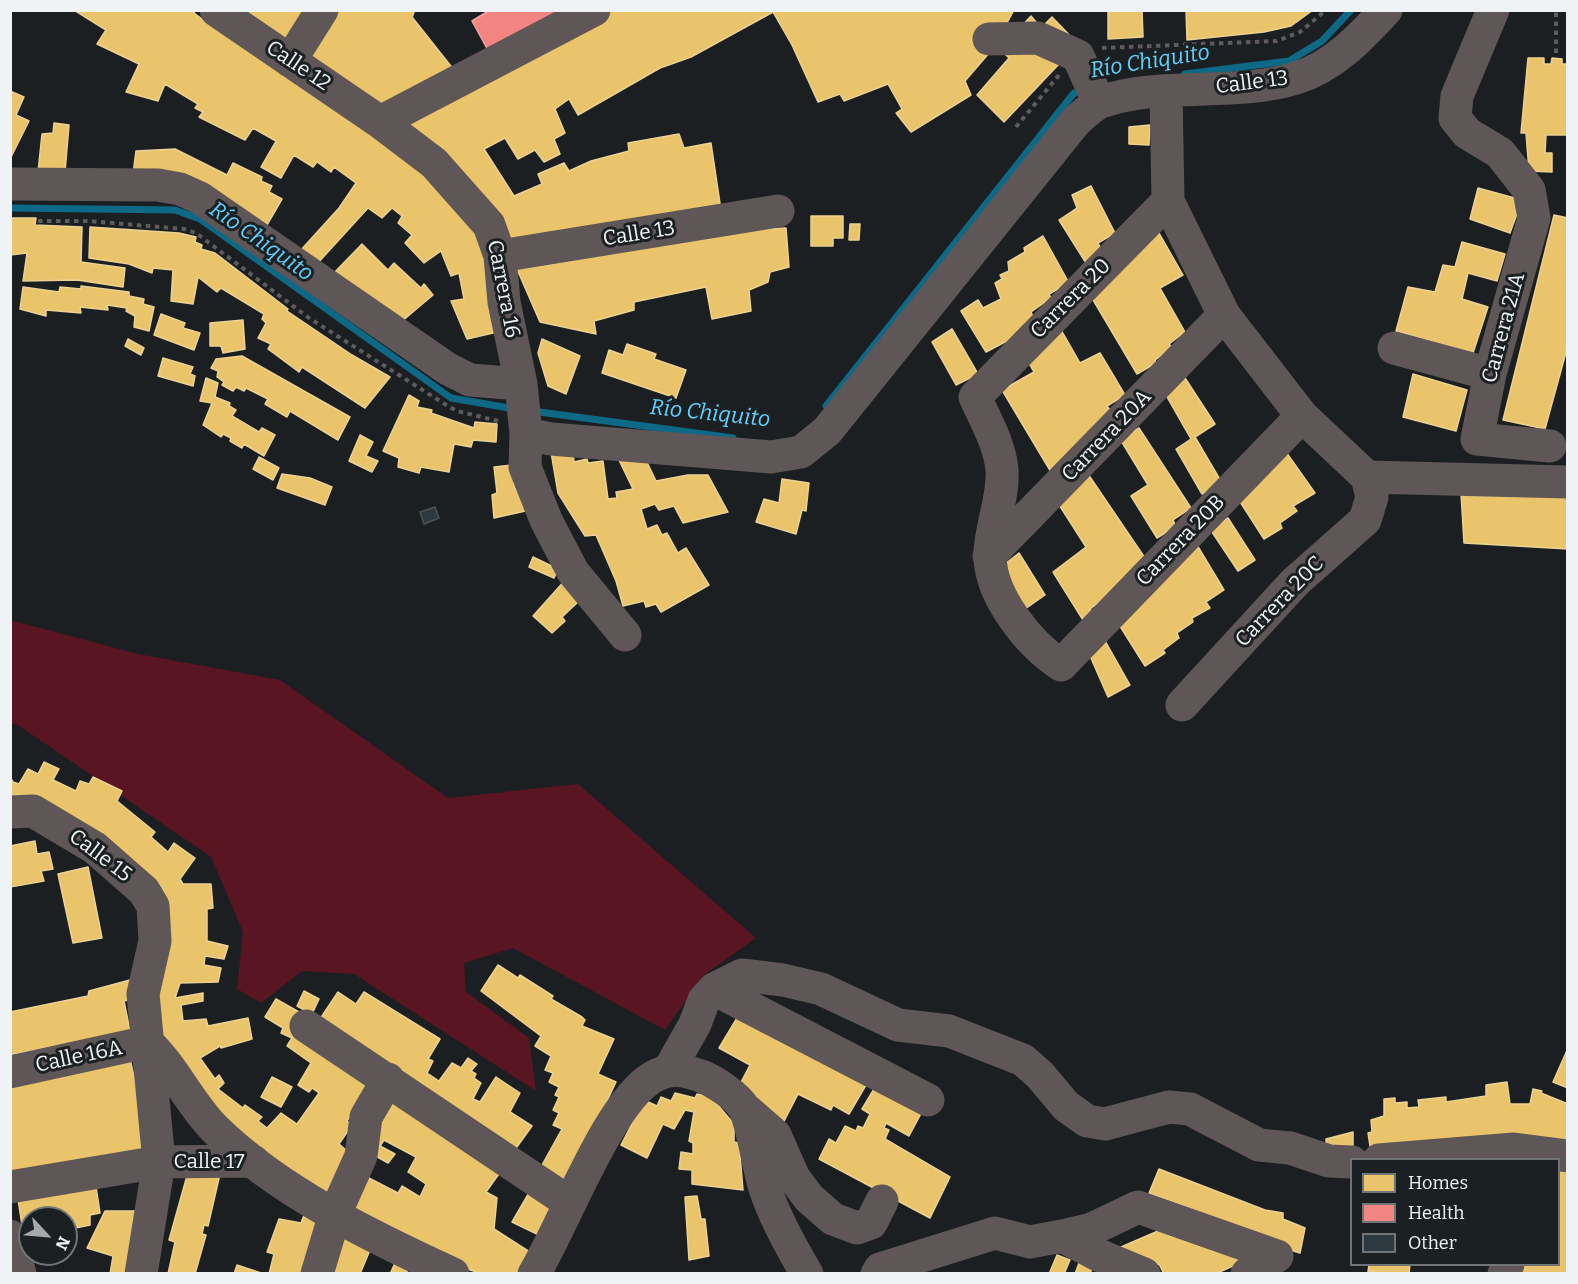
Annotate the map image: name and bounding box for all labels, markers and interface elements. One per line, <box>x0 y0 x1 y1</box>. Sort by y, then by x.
street label: Calle 12 <box>261 35 335 97</box>
water label: Río Chiquito <box>1088 40 1212 84</box>
street label: Calle 13 <box>1214 66 1290 100</box>
water label: Río Chiquito <box>204 197 318 287</box>
street label: Calle 13 <box>601 216 677 252</box>
street label: Carrera 16 <box>481 238 525 340</box>
street label: Carrera 20 <box>1026 254 1116 344</box>
street label: Carrera 21A <box>1477 270 1531 386</box>
street label: Carrera 20A <box>1057 385 1157 487</box>
water label: Río Chiquito <box>649 395 771 433</box>
street label: Carrera 20B <box>1131 490 1231 592</box>
street label: Carrera 20C <box>1230 551 1330 653</box>
street label: Calle 15 <box>64 824 136 888</box>
street label: Calle 16A <box>33 1036 125 1078</box>
street label: Calle 17 <box>173 1149 245 1175</box>
legend <box>1350 1158 1560 1266</box>
text: Homes <box>1408 1172 1468 1194</box>
text: Health <box>1408 1202 1464 1224</box>
north arrow <box>18 1206 78 1266</box>
text: Other <box>1408 1232 1457 1254</box>
text: N <box>52 1234 74 1253</box>

